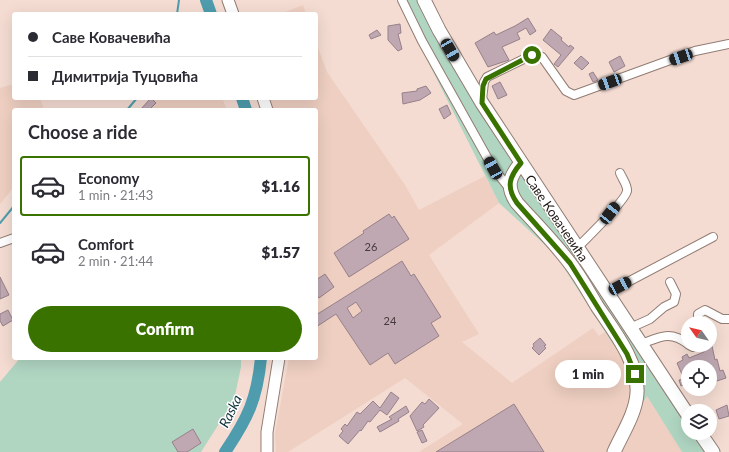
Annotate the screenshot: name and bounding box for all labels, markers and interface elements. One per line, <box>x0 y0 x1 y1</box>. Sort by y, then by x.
text: Саве Ковачевића <box>52 28 171 46</box>
car <box>439 37 461 63</box>
route start <box>523 46 541 64</box>
car <box>668 47 694 67</box>
text: Димитрија Туцовића <box>52 67 198 85</box>
car <box>597 72 623 92</box>
text: Choose a ride <box>28 121 137 143</box>
car <box>482 155 504 181</box>
icon: car <box>30 168 66 204</box>
text: Economy <box>78 169 139 187</box>
street label: Саве Ковачевића <box>522 171 592 265</box>
text: $1.16 <box>262 177 300 195</box>
text: 1 min · 21:43 <box>78 187 153 203</box>
car <box>598 200 622 226</box>
icon: car <box>30 234 66 270</box>
text: Comfort <box>78 235 134 253</box>
house number: 26 <box>365 240 377 253</box>
text: $1.57 <box>262 243 300 261</box>
text: 2 min · 21:44 <box>78 253 153 269</box>
car <box>607 275 633 297</box>
button: Confirm <box>28 306 302 352</box>
house number: 24 <box>384 314 397 327</box>
north arrow <box>681 316 717 352</box>
map controls <box>681 316 717 440</box>
callout: 1 min <box>555 360 621 388</box>
button: locate <box>681 360 717 396</box>
route end <box>626 365 644 383</box>
text: 1 min <box>572 366 604 382</box>
water label: Raska <box>215 392 245 430</box>
button: layers <box>681 404 717 440</box>

